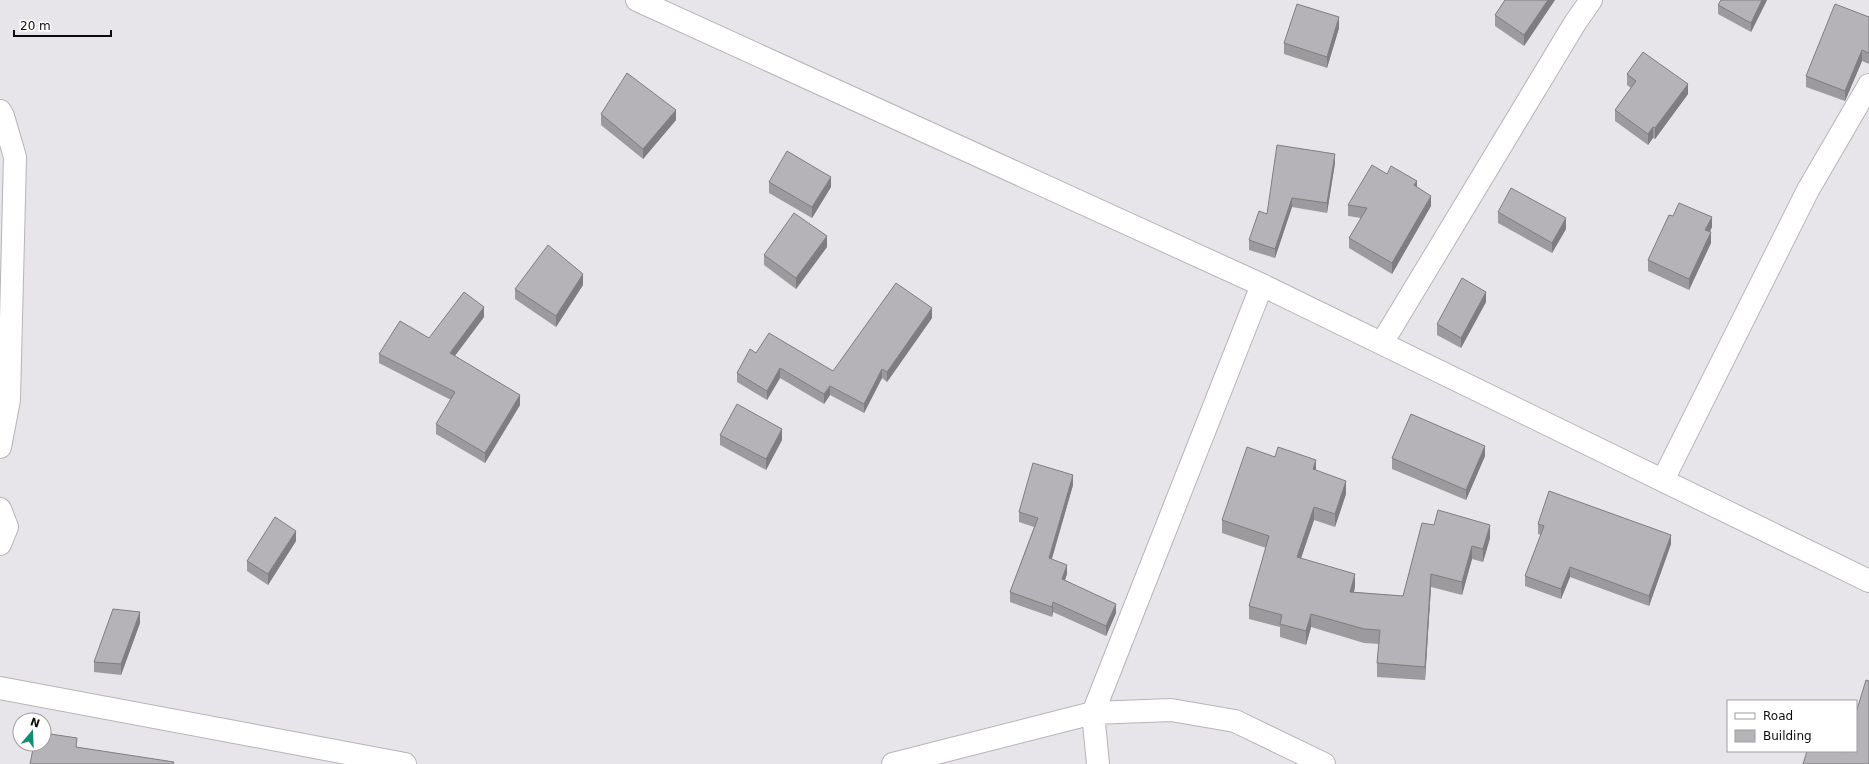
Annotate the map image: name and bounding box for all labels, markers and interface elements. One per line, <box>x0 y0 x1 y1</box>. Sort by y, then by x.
scale bar <box>14 12 111 38</box>
text: 20 m <box>20 19 51 33</box>
legend <box>1727 700 1857 752</box>
text: Road <box>1763 709 1793 723</box>
north arrow <box>12 712 52 752</box>
text: N <box>29 715 42 731</box>
text: Building <box>1763 729 1812 743</box>

